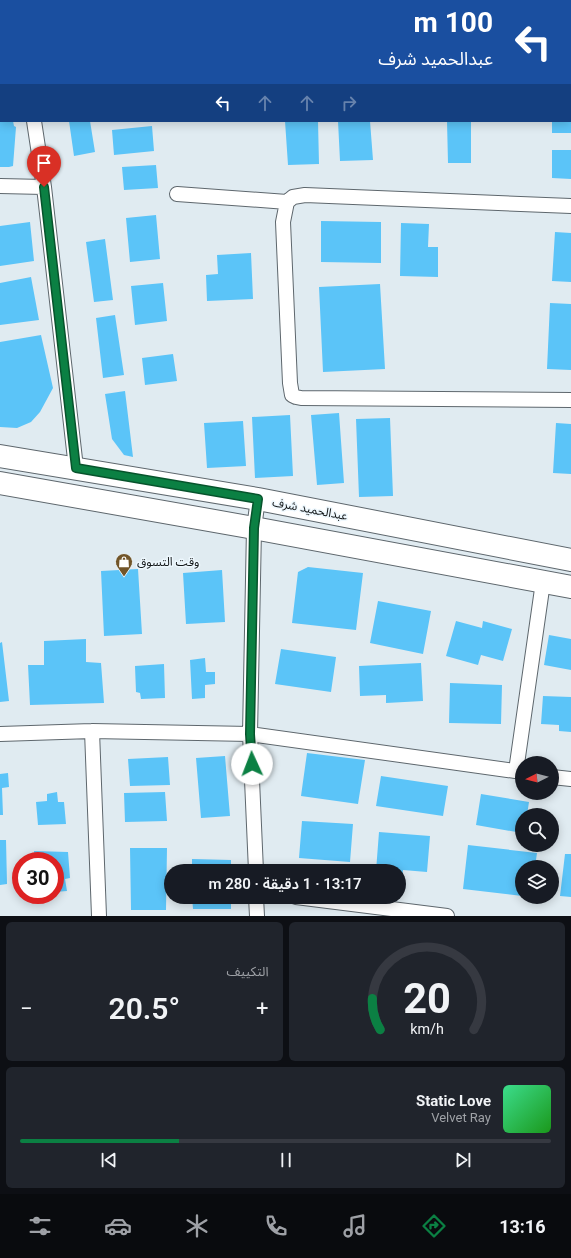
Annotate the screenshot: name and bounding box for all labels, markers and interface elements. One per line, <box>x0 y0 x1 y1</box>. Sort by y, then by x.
text: 100 m <box>414 6 493 39</box>
icon: left <box>507 16 559 68</box>
text: عبدالحميد شرف <box>378 48 493 69</box>
icon: left <box>212 92 234 114</box>
icon: ahead <box>254 92 276 114</box>
icon: ahead <box>296 92 318 114</box>
icon: right <box>338 92 360 114</box>
pin <box>27 146 61 187</box>
icon: arrive <box>33 152 55 174</box>
street label: عبدالحميد شرف <box>271 495 349 523</box>
shop icon: وقت التسوق <box>114 552 134 577</box>
place label: وقت التسوق <box>137 555 199 569</box>
position arrow <box>231 743 273 785</box>
north arrow <box>515 756 559 800</box>
map controls <box>515 756 559 904</box>
button: search <box>515 808 559 852</box>
speed limit sign: 30 <box>12 852 64 904</box>
button: layers <box>515 860 559 904</box>
text: 13:17 · 1 دقيقة · 280 m <box>208 875 362 893</box>
text: التكييف <box>227 964 269 979</box>
text: 20 <box>403 973 451 1022</box>
text: 20.5° <box>109 991 180 1026</box>
text: − <box>20 996 33 1021</box>
text: + <box>256 996 268 1021</box>
text: km/h <box>410 1020 444 1036</box>
text: Static Love <box>416 1092 491 1110</box>
text: Velvet Ray <box>431 1110 491 1125</box>
icon: previous <box>98 1149 120 1171</box>
icon: pause <box>275 1149 297 1171</box>
icon: next <box>452 1149 474 1171</box>
icon: filters <box>26 1212 54 1240</box>
icon: car <box>104 1212 132 1240</box>
icon: climate <box>183 1212 211 1240</box>
icon: phone <box>262 1212 290 1240</box>
icon: music <box>341 1212 369 1240</box>
icon: directions <box>420 1212 448 1240</box>
text: 13:16 <box>499 1216 546 1237</box>

